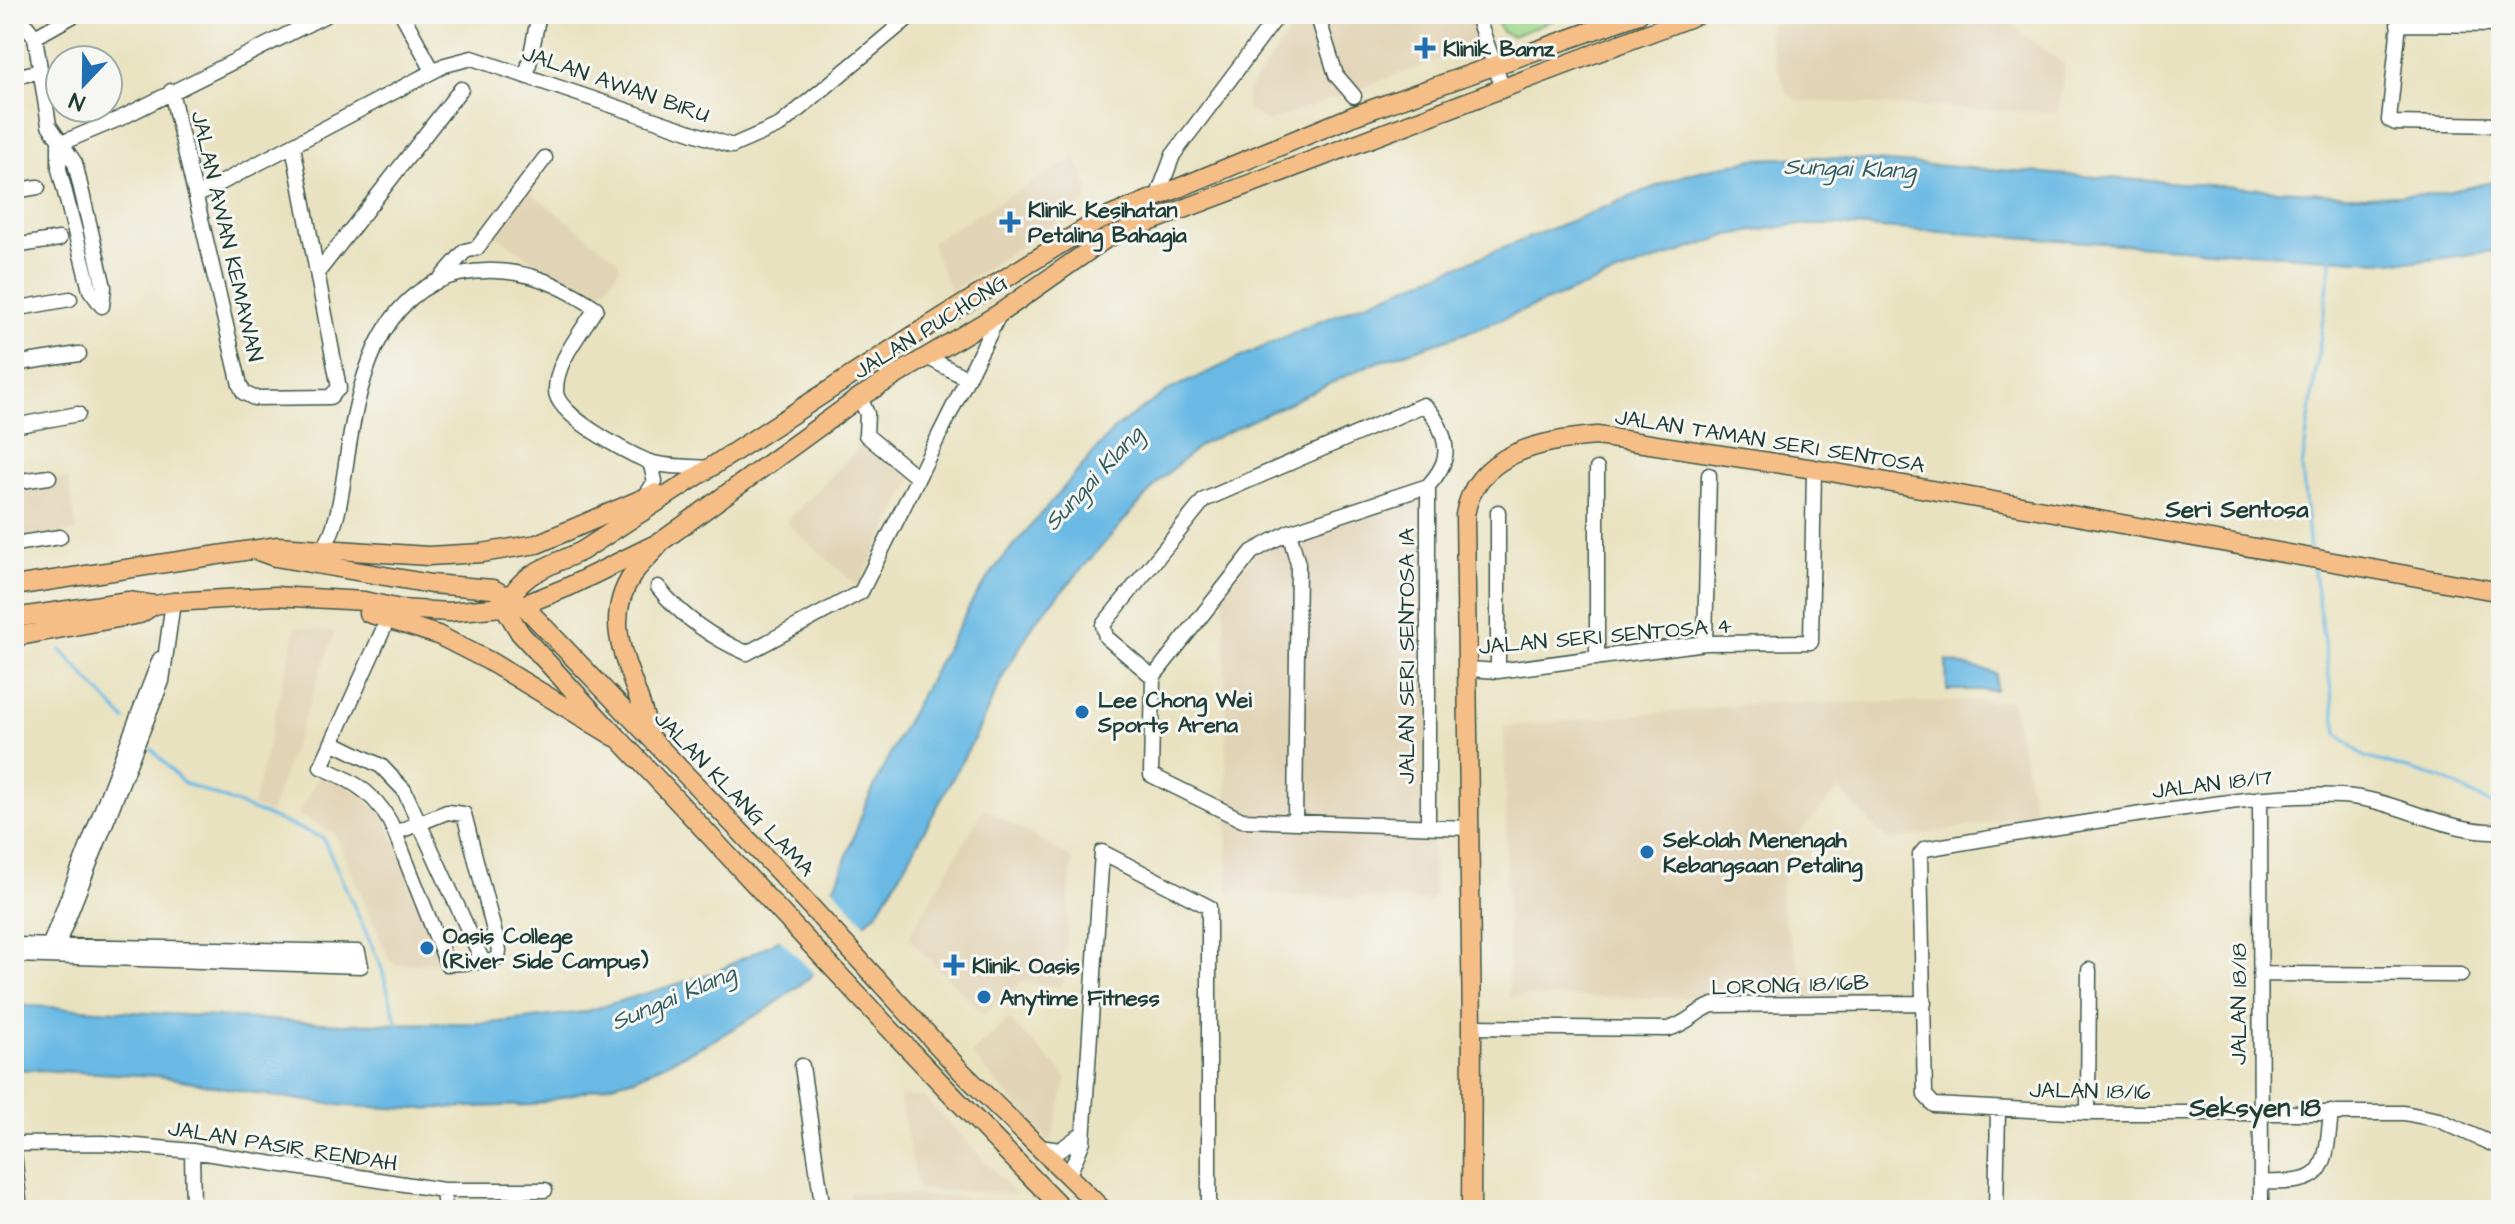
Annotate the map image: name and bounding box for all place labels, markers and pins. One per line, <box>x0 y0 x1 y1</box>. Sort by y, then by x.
place label: Klinik Bamz <box>1443 34 1556 65</box>
marker: Klinik Bamz <box>1414 37 1436 59</box>
place label: Klinik Kesihatan Petaling Bahagia <box>1028 195 1188 252</box>
marker: Klinik Kesihatan Petaling Bahagia <box>999 211 1021 233</box>
place label: Lee Chong Wei Sports Arena <box>1097 685 1252 741</box>
marker: Lee Chong Wei Sports Arena <box>1073 703 1091 721</box>
place label: Sekolah Menengah Kebangsaan Petaling <box>1662 825 1863 882</box>
marker: Sekolah Menengah Kebangsaan Petaling <box>1638 843 1656 861</box>
place label: Oasis College (River Side Campus) <box>442 921 649 977</box>
marker: Oasis College (River Side Campus) <box>418 939 436 957</box>
place label: Klinik Oasis <box>972 951 1080 982</box>
marker: Klinik Oasis <box>943 954 965 976</box>
place label: Anytime Fitness <box>1000 983 1160 1016</box>
marker: Anytime Fitness <box>975 988 993 1006</box>

